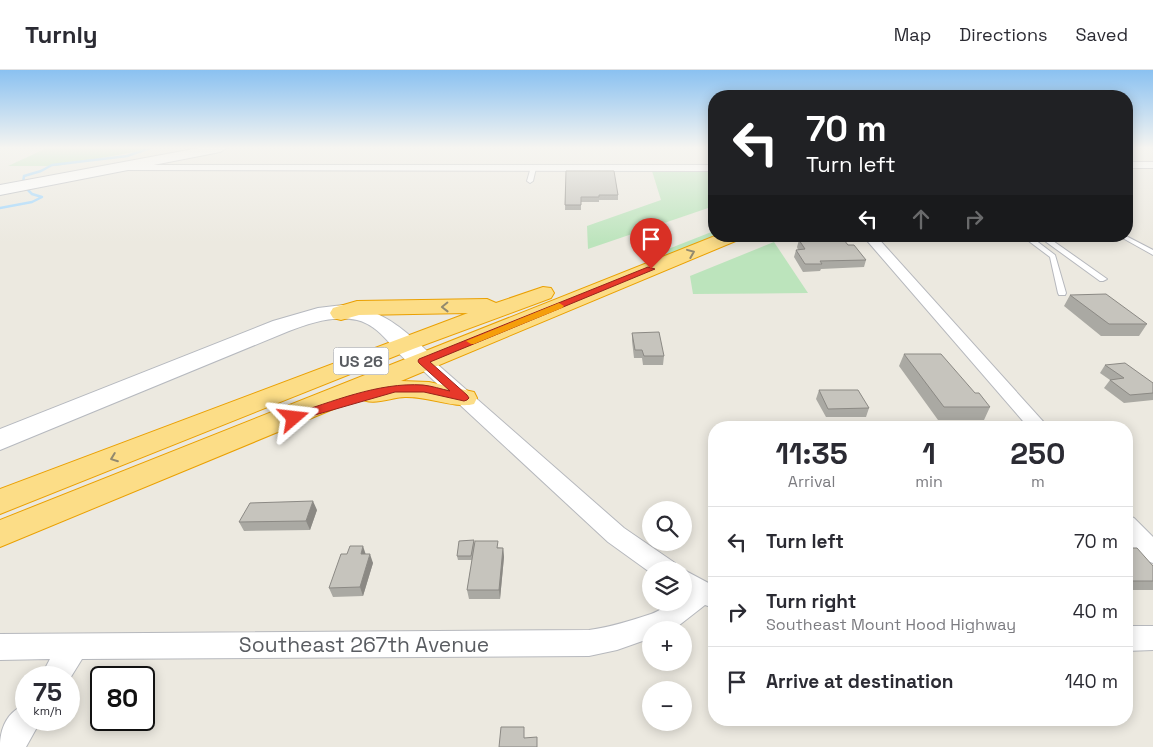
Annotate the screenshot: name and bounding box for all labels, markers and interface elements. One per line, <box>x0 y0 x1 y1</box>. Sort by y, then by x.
text: Turnly <box>25 19 98 50</box>
text: Map <box>894 23 931 46</box>
text: Directions <box>959 23 1048 46</box>
text: Saved <box>1076 23 1128 46</box>
text: 70 m <box>806 107 887 151</box>
icon: left <box>723 110 788 175</box>
text: Turn left <box>806 150 896 178</box>
icon: left <box>854 205 882 233</box>
icon: ahead <box>907 205 935 233</box>
icon: right <box>960 205 988 233</box>
pin <box>630 218 672 269</box>
icon: arrive <box>637 225 665 253</box>
one-way arrow <box>686 248 695 259</box>
one-way arrow <box>441 302 448 312</box>
road number: US 26 <box>334 348 388 374</box>
position arrow <box>267 391 319 443</box>
text: 11:35 <box>775 434 848 473</box>
text: 1 <box>922 434 936 473</box>
text: 250 <box>1010 434 1065 473</box>
one-way arrow <box>110 451 119 462</box>
text: Arrival <box>788 471 835 492</box>
text: min <box>915 471 943 492</box>
text: m <box>1031 471 1045 492</box>
map controls <box>642 501 692 731</box>
button: search <box>642 501 692 551</box>
icon: left <box>723 528 751 556</box>
text: Turn left <box>766 529 844 554</box>
text: 70 m <box>1074 529 1118 554</box>
button: layers <box>642 561 692 611</box>
text: Turn right <box>766 589 856 614</box>
icon: right <box>723 598 751 626</box>
text: 40 m <box>1073 599 1118 624</box>
text: Southeast Mount Hood Highway <box>766 614 1016 635</box>
button: + <box>642 621 692 671</box>
street label: Southeast 267th Avenue <box>239 631 489 658</box>
speed limit sign: 80 <box>90 666 155 731</box>
icon: arrive <box>723 668 751 696</box>
text: Arrive at destination <box>766 669 954 694</box>
text: 140 m <box>1065 669 1118 694</box>
text: 75 <box>33 676 62 708</box>
button: − <box>642 681 692 731</box>
text: km/h <box>33 703 62 719</box>

